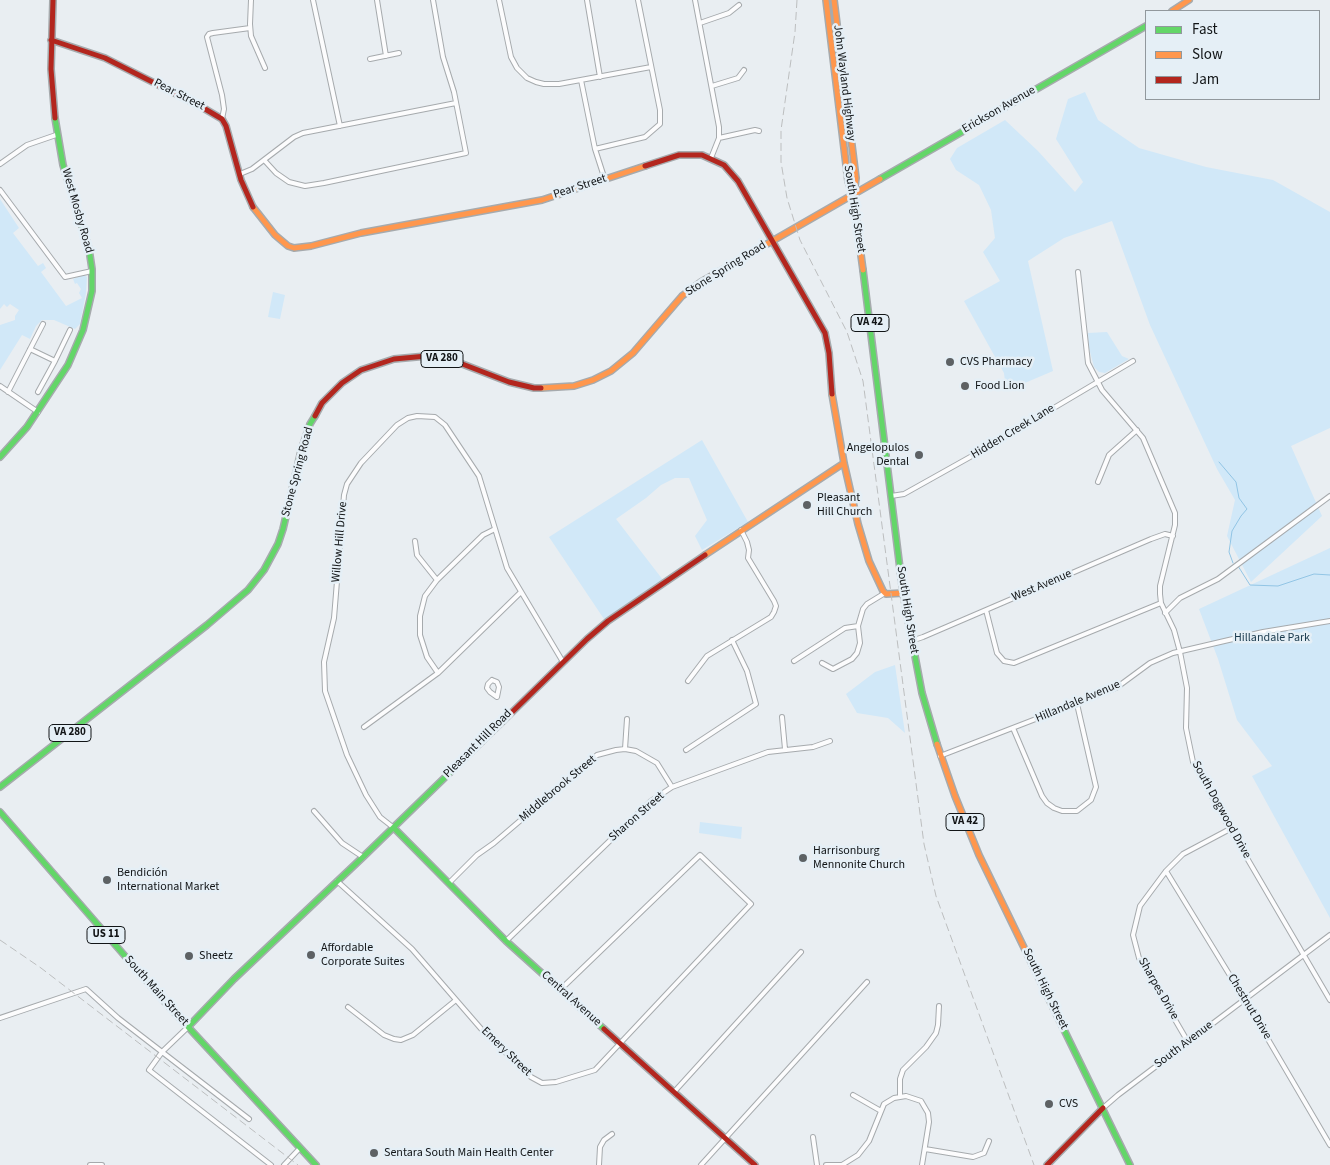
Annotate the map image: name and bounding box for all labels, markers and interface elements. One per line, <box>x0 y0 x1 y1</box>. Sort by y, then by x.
legend <box>1145 10 1320 100</box>
text: Fast <box>1192 19 1218 40</box>
street label: John Wayland Highway <box>830 24 858 142</box>
text: Slow <box>1192 44 1223 65</box>
text: Jam <box>1192 69 1219 90</box>
street label: Pear Street <box>151 76 207 114</box>
street label: Erickson Avenue <box>960 83 1038 137</box>
street label: South High Street <box>840 164 868 254</box>
street label: West Mosby Road <box>58 167 96 255</box>
street label: Pear Street <box>552 172 608 202</box>
street label: Stone Spring Road <box>683 238 769 300</box>
road number: VA 42 <box>851 314 889 332</box>
road number: VA 280 <box>421 350 463 368</box>
place label: CVS Pharmacy <box>960 355 1032 369</box>
marker: CVS Pharmacy <box>944 356 956 368</box>
place label: Food Lion <box>975 379 1025 393</box>
marker: Food Lion <box>959 380 971 392</box>
street label: Hidden Creek Lane <box>969 401 1057 463</box>
street label: Stone Spring Road <box>279 426 317 518</box>
place label: Angelopulos Dental <box>847 441 909 469</box>
marker: Angelopulos Dental <box>913 449 925 461</box>
place label: Pleasant Hill Church <box>817 491 872 519</box>
marker: Pleasant Hill Church <box>801 499 813 511</box>
street label: Willow Hill Drive <box>329 501 351 583</box>
street label: South High Street <box>893 565 921 655</box>
street label: West Avenue <box>1010 567 1074 605</box>
park label: Hillandale Park <box>1234 631 1310 645</box>
street label: Hillandale Avenue <box>1033 678 1123 726</box>
street label: Pleasant Hill Road <box>441 707 515 781</box>
road number: VA 280 <box>49 724 91 741</box>
street label: Middlebrook Street <box>517 753 599 825</box>
street label: South Dogwood Drive <box>1188 759 1254 861</box>
street label: Sharon Street <box>606 789 668 845</box>
road number: VA 42 <box>946 814 984 830</box>
place label: Harrisonburg Mennonite Church <box>813 844 905 872</box>
marker: Harrisonburg Mennonite Church <box>797 852 809 864</box>
place label: Bendición International Market <box>117 866 219 894</box>
marker: Bendición International Market <box>101 874 113 886</box>
road number: US 11 <box>87 926 125 944</box>
place label: Affordable Corporate Suites <box>321 941 404 969</box>
street label: South High Street <box>1019 946 1071 1032</box>
place label: Sheetz <box>199 949 233 963</box>
marker: Affordable Corporate Suites <box>305 949 317 961</box>
marker: Sheetz <box>183 950 195 962</box>
street label: South Main Street <box>121 953 191 1029</box>
street label: Sharpes Drive <box>1134 955 1182 1023</box>
street label: Central Avenue <box>538 968 604 1030</box>
street label: Chestnut Drive <box>1224 972 1274 1042</box>
street label: South Avenue <box>1152 1018 1216 1072</box>
street label: Emery Street <box>478 1024 534 1080</box>
place label: CVS <box>1059 1097 1078 1111</box>
marker: CVS <box>1043 1098 1055 1110</box>
place label: Sentara South Main Health Center <box>384 1146 553 1160</box>
marker: Sentara South Main Health Center <box>368 1147 380 1159</box>

